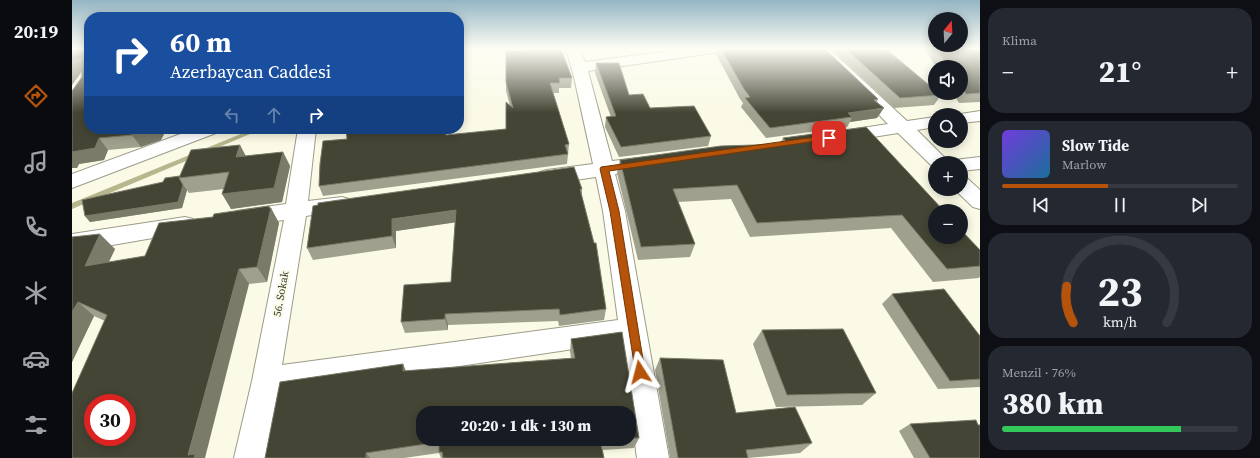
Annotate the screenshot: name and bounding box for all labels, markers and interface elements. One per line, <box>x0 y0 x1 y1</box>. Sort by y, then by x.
north arrow <box>928 12 968 52</box>
map controls <box>928 12 968 244</box>
text: 20:19 <box>14 19 58 44</box>
text: 60 m <box>170 23 232 61</box>
icon: right <box>104 28 156 80</box>
text: Klima <box>1002 32 1037 49</box>
text: 21° <box>1099 51 1141 92</box>
text: − <box>1002 57 1014 87</box>
text: + <box>1226 57 1238 87</box>
text: Azerbaycan Caddesi <box>170 59 331 84</box>
button: sound <box>928 60 968 100</box>
icon: directions <box>22 82 50 110</box>
icon: left <box>221 104 243 126</box>
icon: ahead <box>263 104 285 126</box>
icon: right <box>305 104 327 126</box>
button: search <box>928 108 968 148</box>
pin <box>812 121 846 155</box>
icon: arrive <box>818 127 840 149</box>
text: Slow Tide <box>1062 135 1129 156</box>
icon: music <box>22 148 50 176</box>
button: + <box>928 156 968 196</box>
text: Marlow <box>1062 156 1106 173</box>
icon: previous <box>1030 194 1052 216</box>
icon: pause <box>1109 194 1131 216</box>
icon: next <box>1188 194 1210 216</box>
button: − <box>928 204 968 244</box>
icon: phone <box>22 213 50 241</box>
text: 23 <box>1097 263 1143 320</box>
street label: 56. Sokak <box>270 269 293 318</box>
icon: climate <box>22 279 50 307</box>
text: km/h <box>1103 312 1137 332</box>
icon: car <box>22 345 50 373</box>
position arrow <box>619 351 661 393</box>
text: Menzil · 76% <box>1002 364 1076 381</box>
text: 380 km <box>1002 383 1103 424</box>
speed limit sign: 30 <box>84 394 136 446</box>
icon: filters <box>22 411 50 439</box>
text: 20:20 · 1 dk · 130 m <box>461 415 591 436</box>

